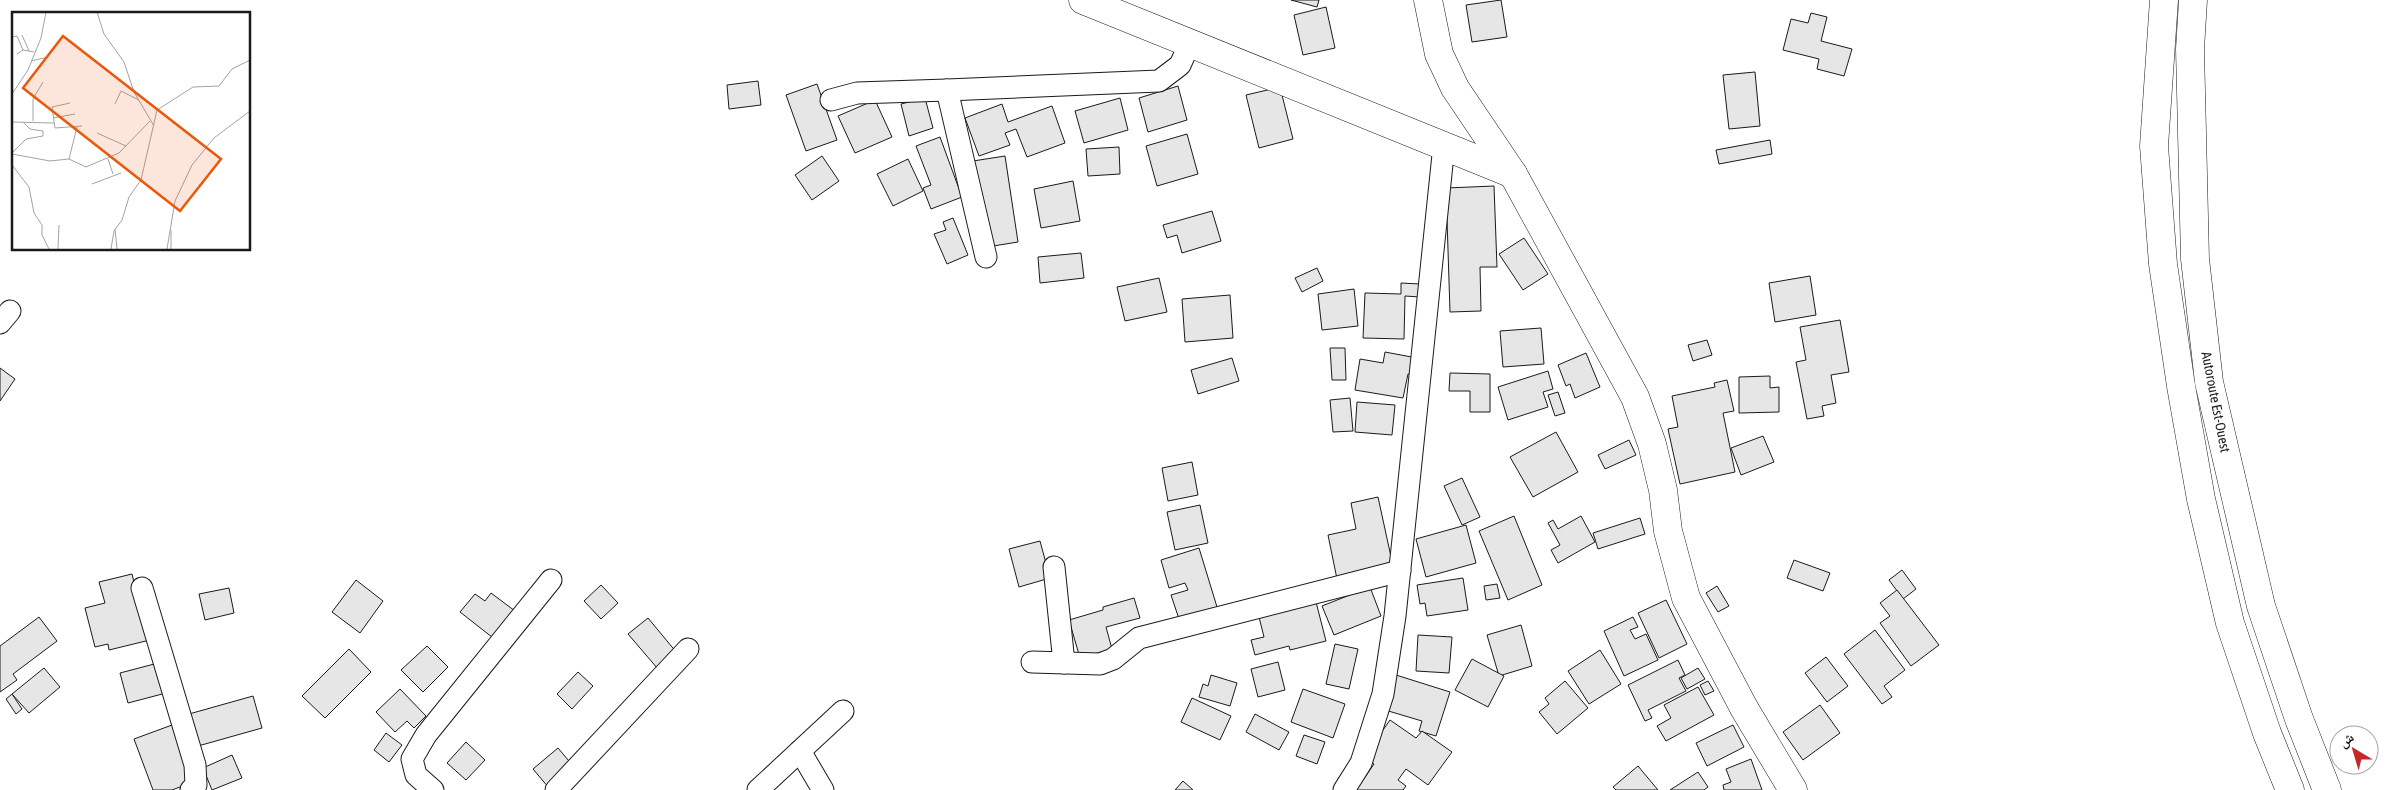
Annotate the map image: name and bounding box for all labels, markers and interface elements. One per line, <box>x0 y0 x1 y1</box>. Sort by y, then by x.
inset map <box>12 12 250 250</box>
street label: Autoroute Est-Ouest <box>2198 350 2234 454</box>
north arrow <box>2329 725 2379 775</box>
text: ش <box>2335 729 2358 751</box>

